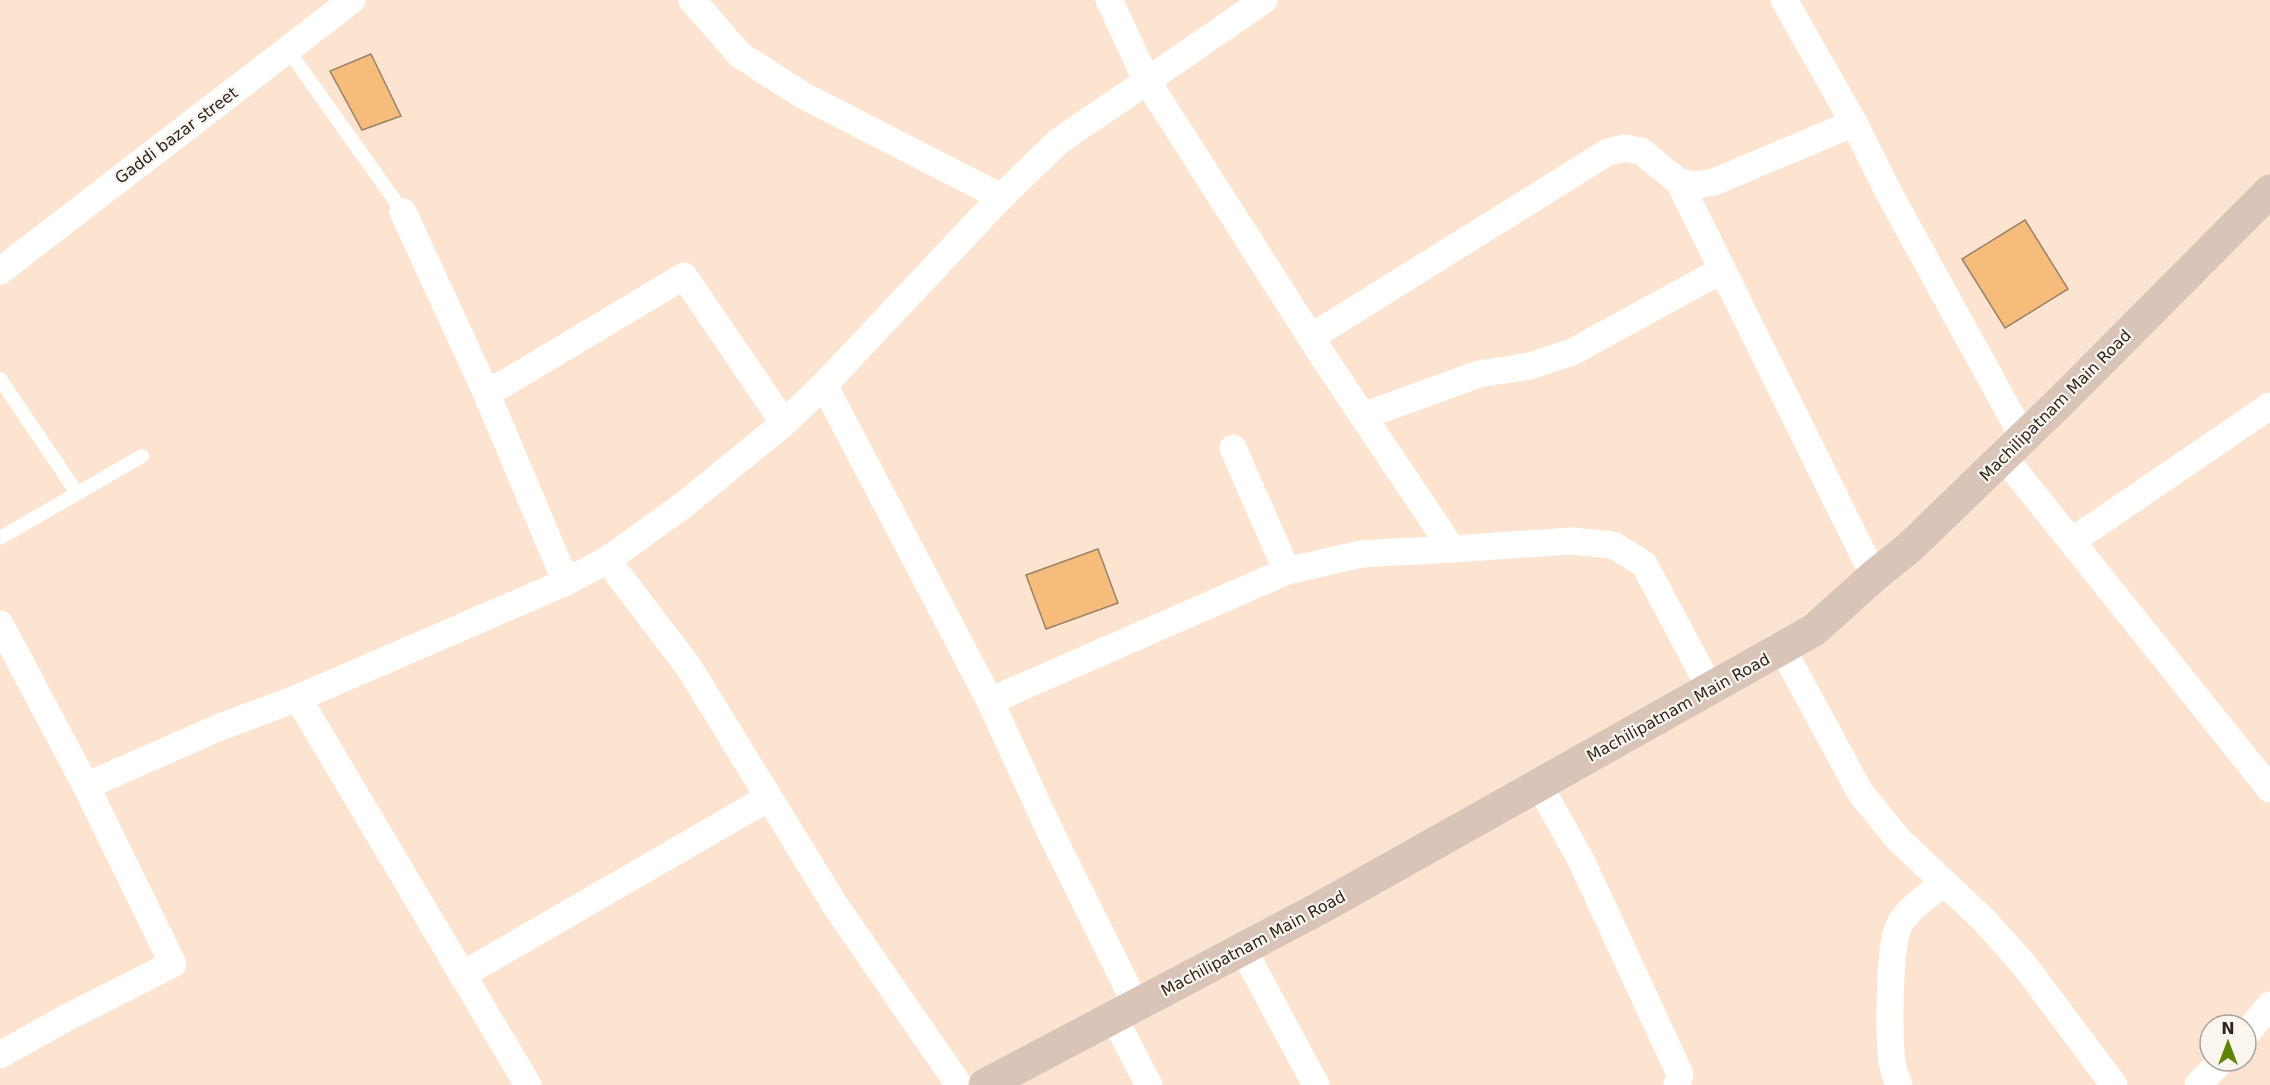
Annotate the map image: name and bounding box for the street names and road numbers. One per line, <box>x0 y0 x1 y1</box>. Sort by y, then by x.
street label: Gaddi bazar street <box>111 83 241 188</box>
street label: Machilipatnam Main Road <box>1976 326 2135 485</box>
street label: Machilipatnam Main Road <box>1583 649 1773 766</box>
street label: Machilipatnam Main Road <box>1158 887 1349 1000</box>

